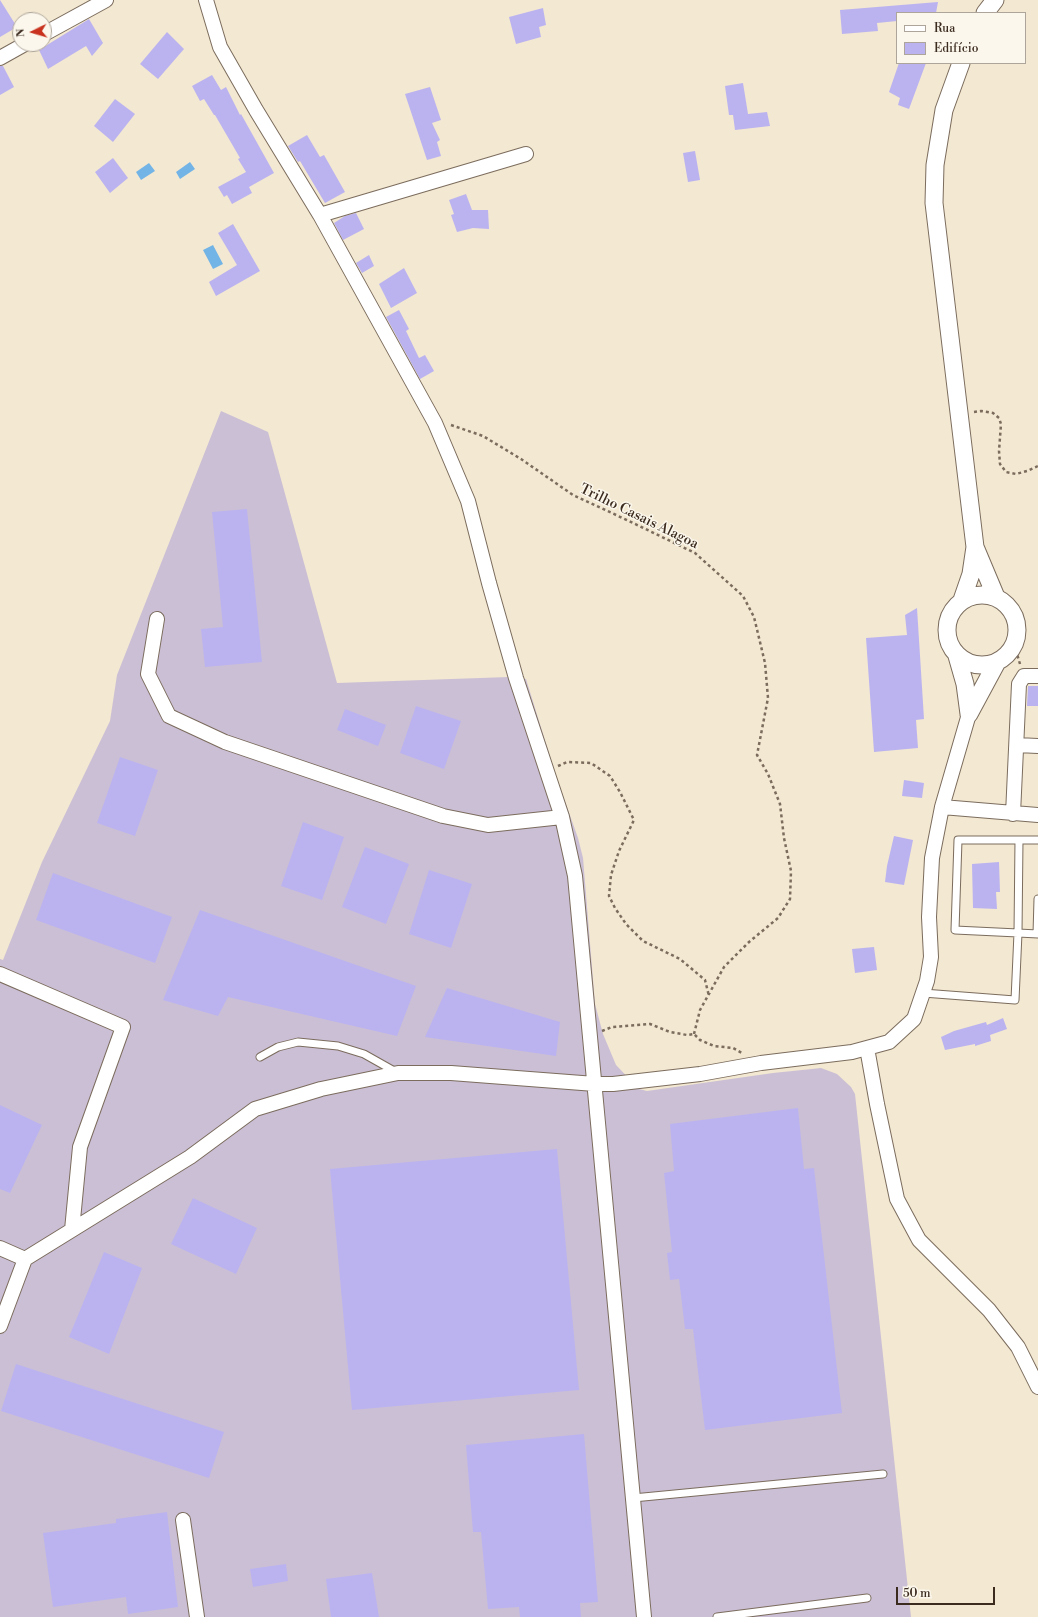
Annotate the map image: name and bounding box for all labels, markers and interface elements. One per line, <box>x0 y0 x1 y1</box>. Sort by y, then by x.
north arrow <box>12 12 52 52</box>
legend <box>896 12 1026 64</box>
text: Rua <box>934 21 955 36</box>
text: N <box>14 28 28 38</box>
text: Edifício <box>934 41 978 56</box>
street label: Trilho Casais Alagoa <box>577 481 701 553</box>
scale bar <box>898 1579 997 1605</box>
text: 50 m <box>903 1586 931 1601</box>

